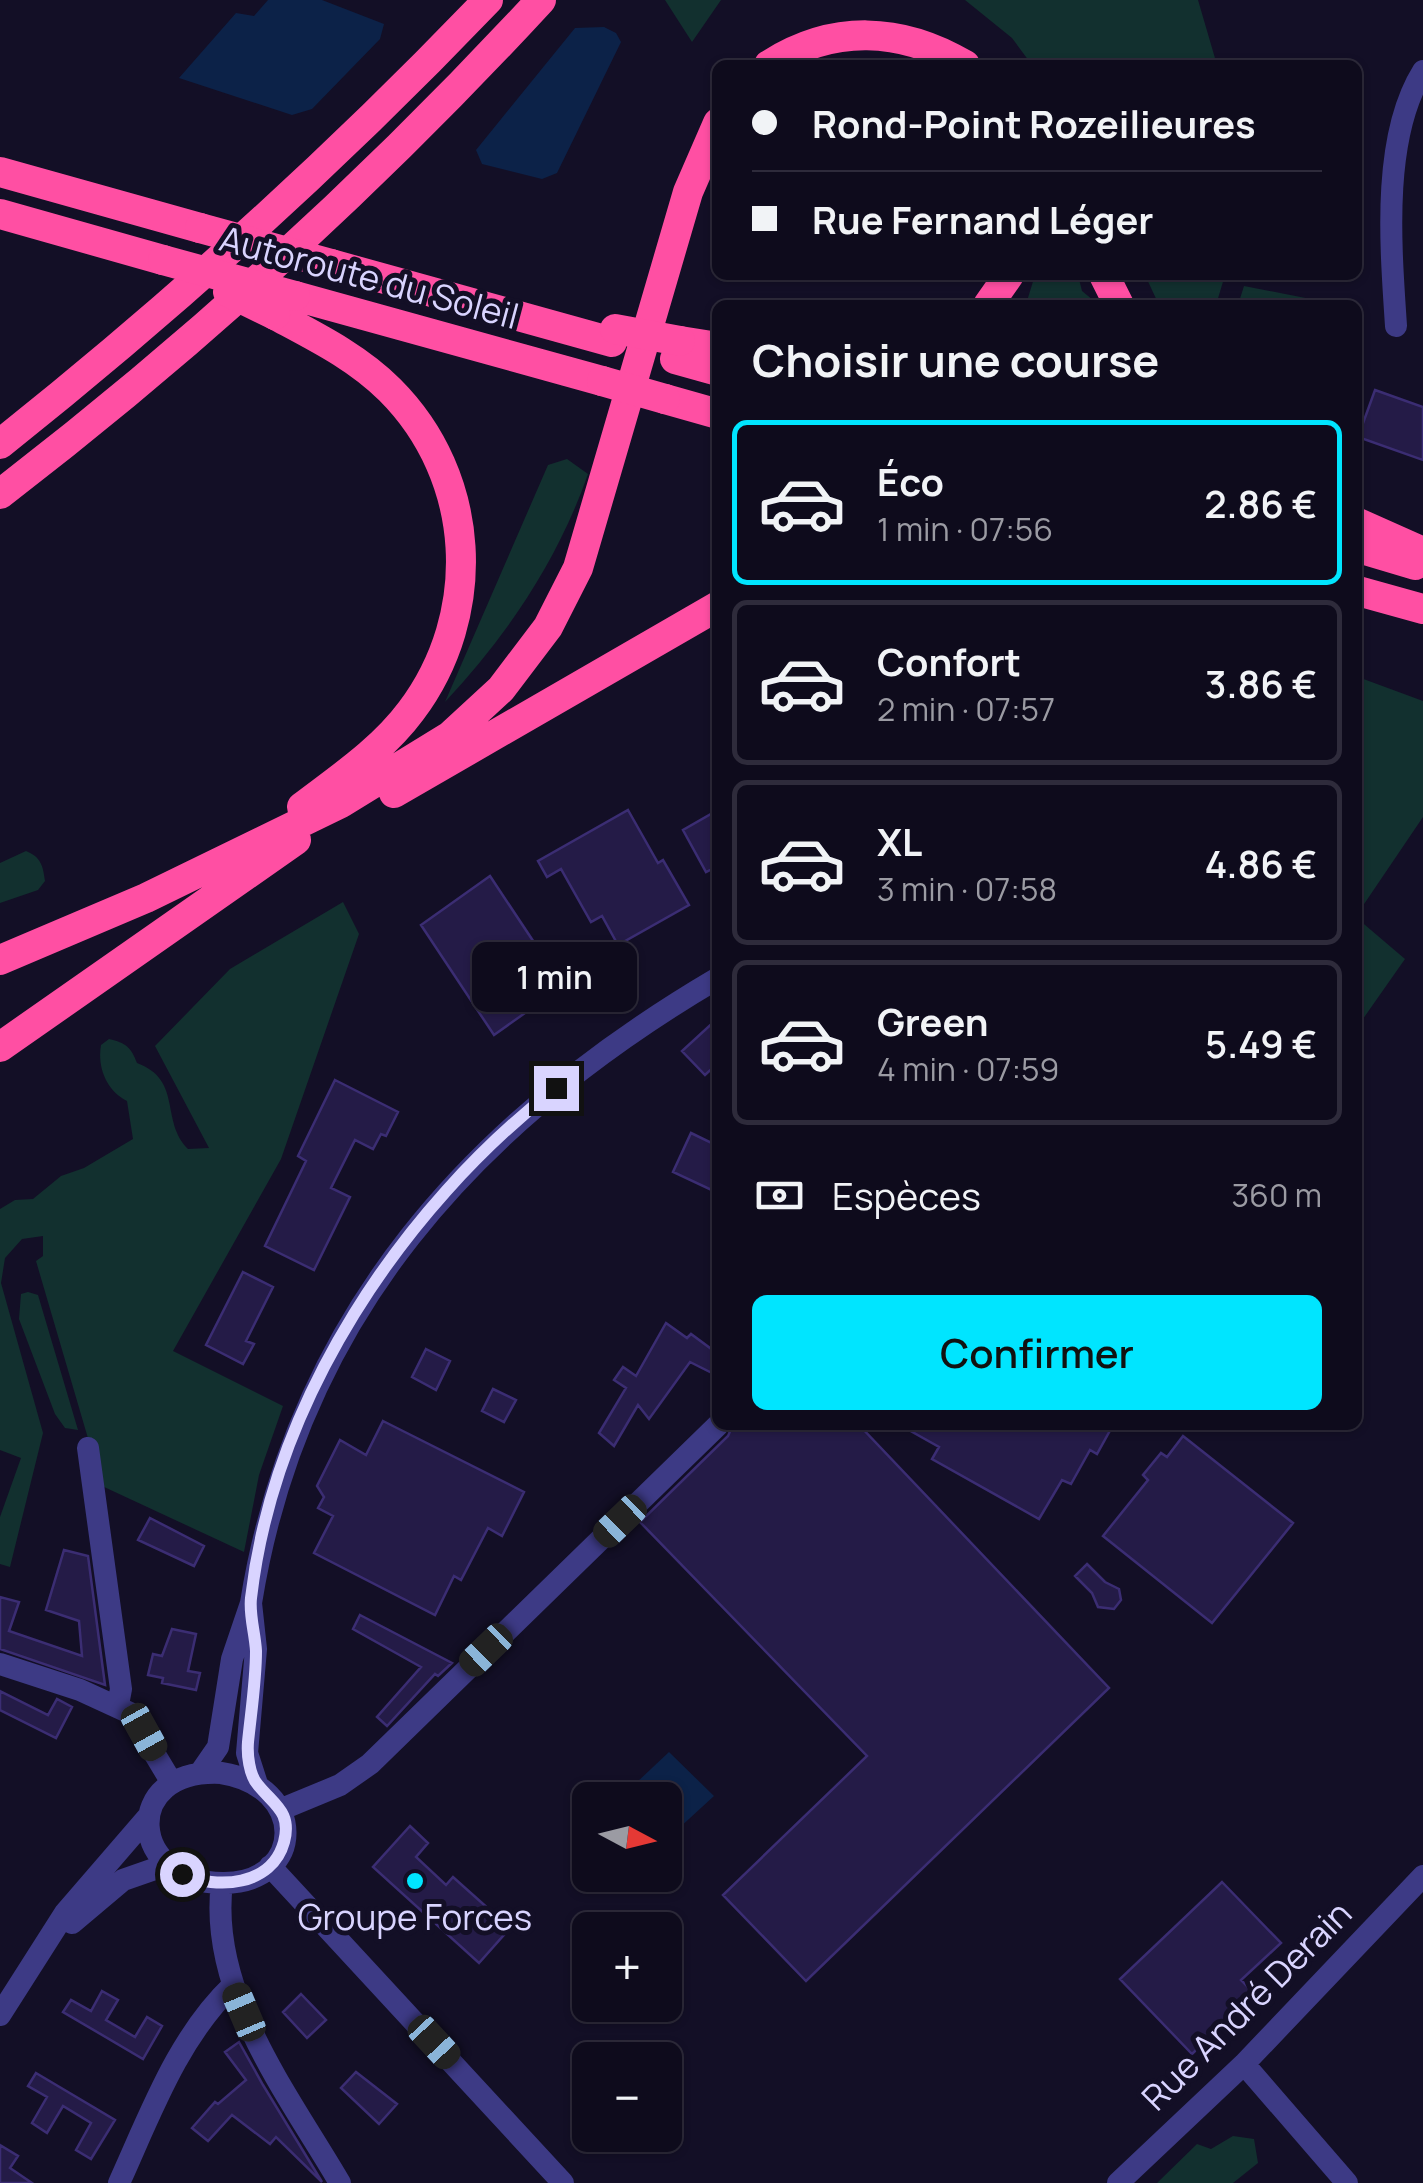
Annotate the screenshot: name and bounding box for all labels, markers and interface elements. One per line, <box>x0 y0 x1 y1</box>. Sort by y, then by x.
text: Rond-Point Rozeilieures <box>812 97 1256 149</box>
text: Rue Fernand Léger <box>812 193 1153 245</box>
street label: Autoroute du Soleil <box>215 214 524 340</box>
text: Choisir une course <box>752 329 1159 391</box>
text: Éco <box>877 455 944 507</box>
icon: car <box>757 458 847 548</box>
text: 2.86 € <box>1204 477 1317 529</box>
text: 1 min · 07:56 <box>877 507 1053 551</box>
text: Confort <box>877 635 1021 687</box>
icon: car <box>757 638 847 728</box>
text: 3.86 € <box>1205 657 1317 709</box>
text: 2 min · 07:57 <box>877 687 1055 731</box>
text: XL <box>877 815 922 867</box>
icon: car <box>757 818 847 908</box>
text: 4.86 € <box>1204 837 1317 889</box>
text: 3 min · 07:58 <box>877 867 1057 911</box>
callout: 1 min <box>474 943 638 1013</box>
text: 1 min <box>516 955 593 999</box>
text: Green <box>877 995 989 1047</box>
icon: car <box>757 998 847 1088</box>
text: 5.49 € <box>1205 1017 1317 1069</box>
text: 4 min · 07:59 <box>877 1047 1059 1091</box>
route end <box>534 1066 579 1111</box>
icon: cash <box>752 1168 807 1223</box>
text: Espèces <box>832 1169 981 1221</box>
text: 360 m <box>1231 1173 1322 1217</box>
button: Confirmer <box>752 1295 1322 1410</box>
car <box>588 1489 652 1553</box>
car <box>454 1618 518 1682</box>
car <box>116 1698 172 1766</box>
north arrow <box>572 1782 682 1892</box>
map controls <box>572 1782 682 2152</box>
route start <box>160 1852 205 1897</box>
marker: Groupe Forces <box>404 1870 426 1892</box>
street label: Rue André Derain <box>1131 1890 1362 2121</box>
place label: Groupe Forces <box>298 1893 532 1941</box>
button: + <box>572 1912 682 2022</box>
car <box>218 1979 270 2045</box>
car <box>403 2010 465 2074</box>
button: − <box>572 2042 682 2152</box>

